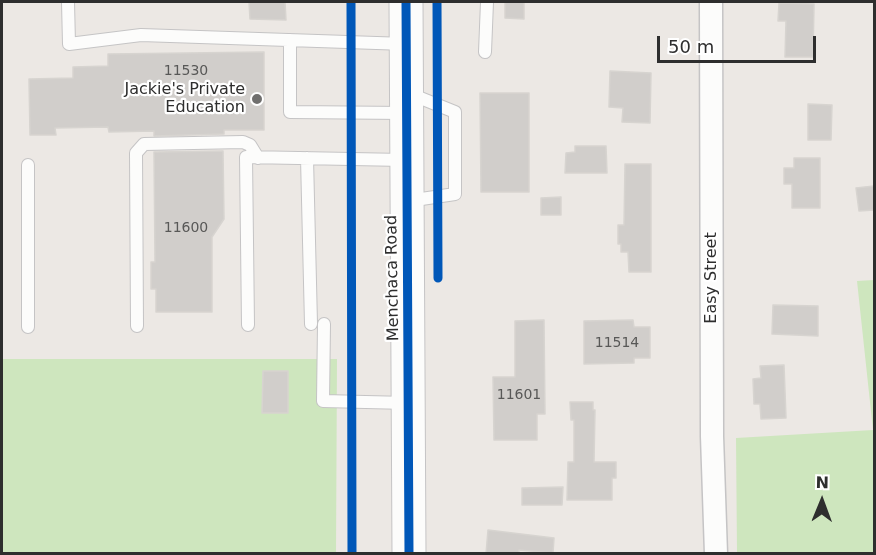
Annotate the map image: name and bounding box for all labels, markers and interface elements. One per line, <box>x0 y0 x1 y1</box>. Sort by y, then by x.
scale bar <box>660 24 819 62</box>
text: 50 m <box>668 36 714 57</box>
house number: 11530 <box>164 63 208 79</box>
place label: Jackie's Private Education <box>125 80 245 118</box>
marker: Jackie's Private Education <box>250 92 264 106</box>
street label: Menchaca Road <box>382 215 404 341</box>
house number: 11600 <box>164 220 208 236</box>
street label: Easy Street <box>702 232 722 324</box>
house number: 11514 <box>595 335 639 351</box>
house number: 11601 <box>497 387 541 403</box>
north arrow <box>792 471 852 531</box>
text: N <box>815 473 829 492</box>

